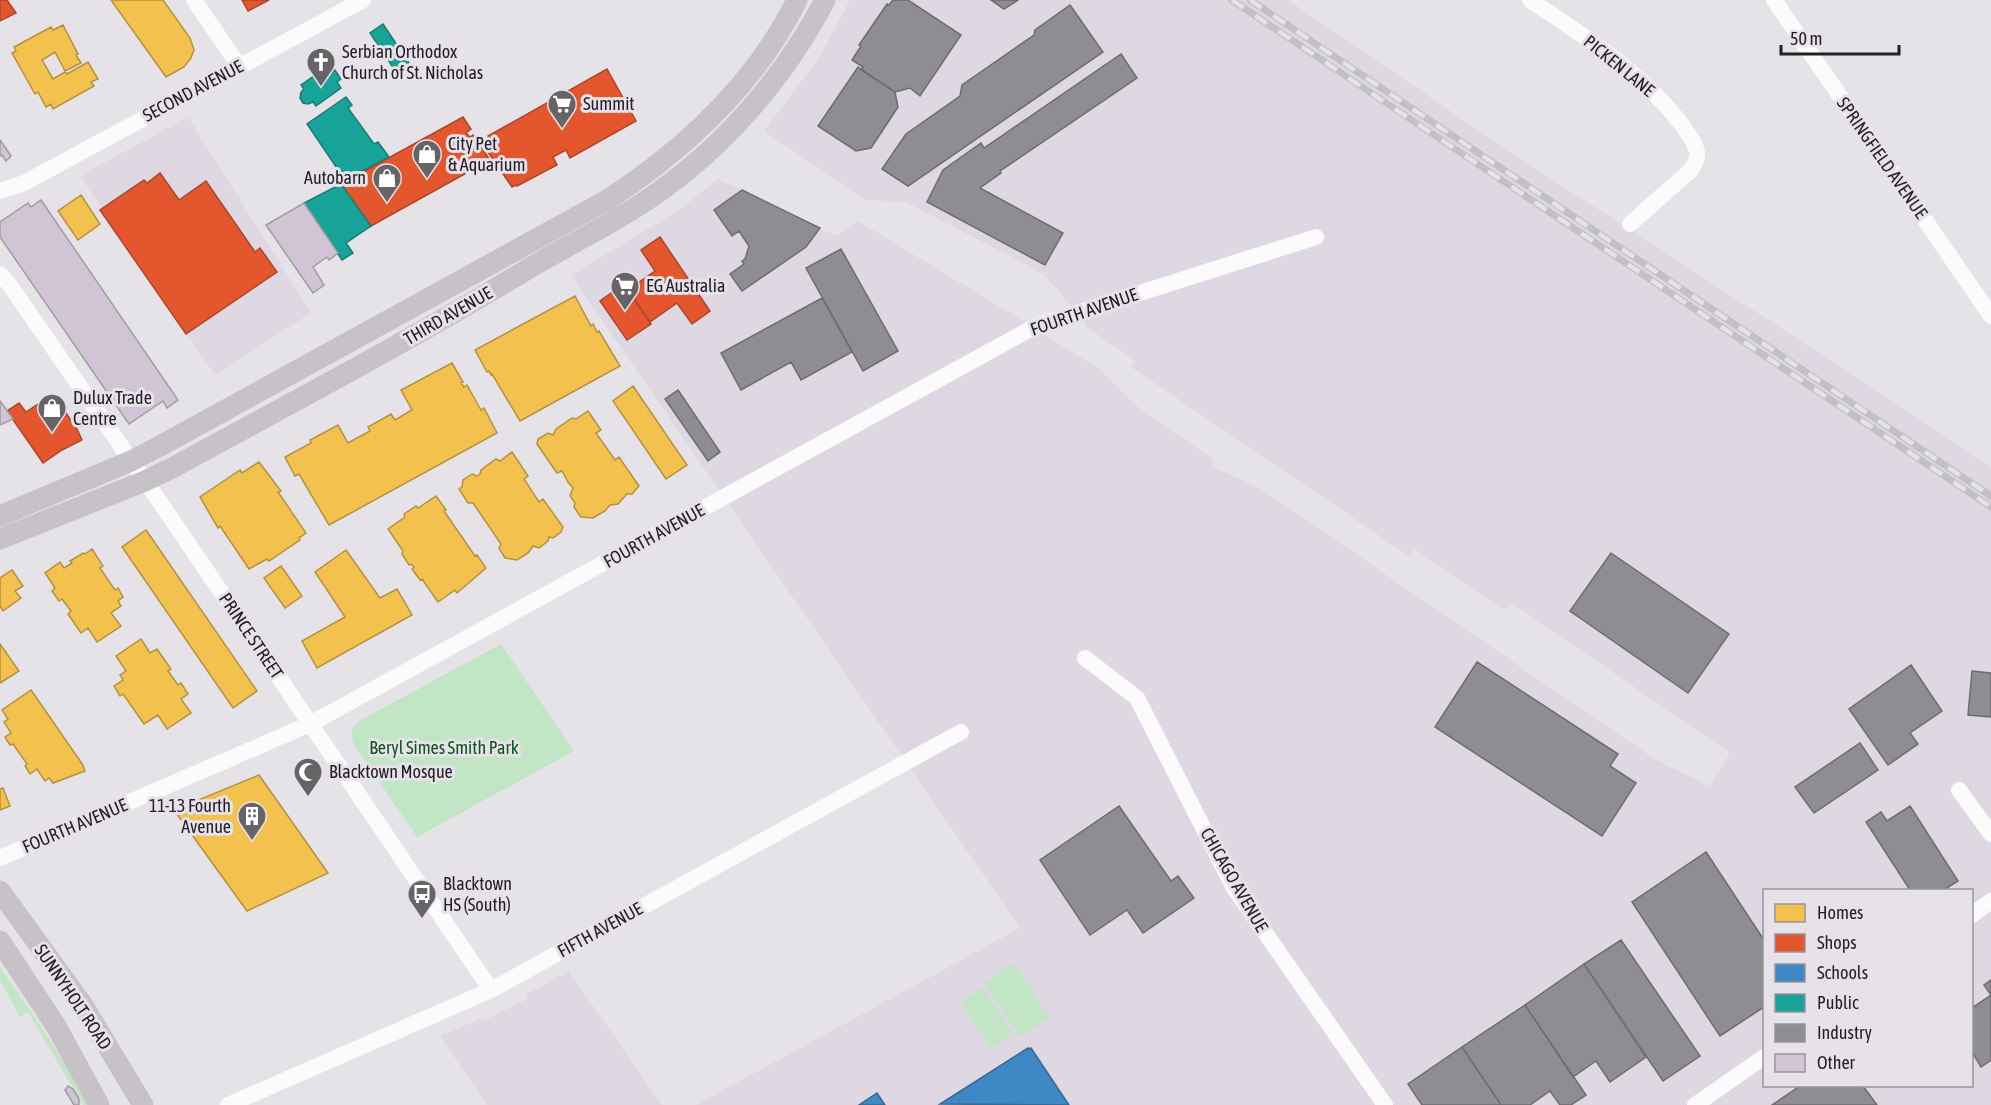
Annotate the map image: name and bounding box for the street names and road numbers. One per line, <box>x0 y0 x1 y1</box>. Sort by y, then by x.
street label: PICKEN LANE <box>1580 31 1659 101</box>
street label: SECOND AVENUE <box>139 55 247 126</box>
street label: SPRINGFIELD AVENUE <box>1833 93 1932 223</box>
street label: THIRD AVENUE <box>400 282 496 349</box>
street label: FOURTH AVENUE <box>1027 283 1141 340</box>
street label: FOURTH AVENUE <box>600 499 708 572</box>
street label: PRINCE STREET <box>215 589 288 683</box>
street label: FOURTH AVENUE <box>19 794 131 857</box>
street label: CHICAGO AVENUE <box>1196 824 1273 936</box>
street label: FIFTH AVENUE <box>554 897 646 961</box>
street label: SUNNYHOLT ROAD <box>30 940 116 1053</box>

